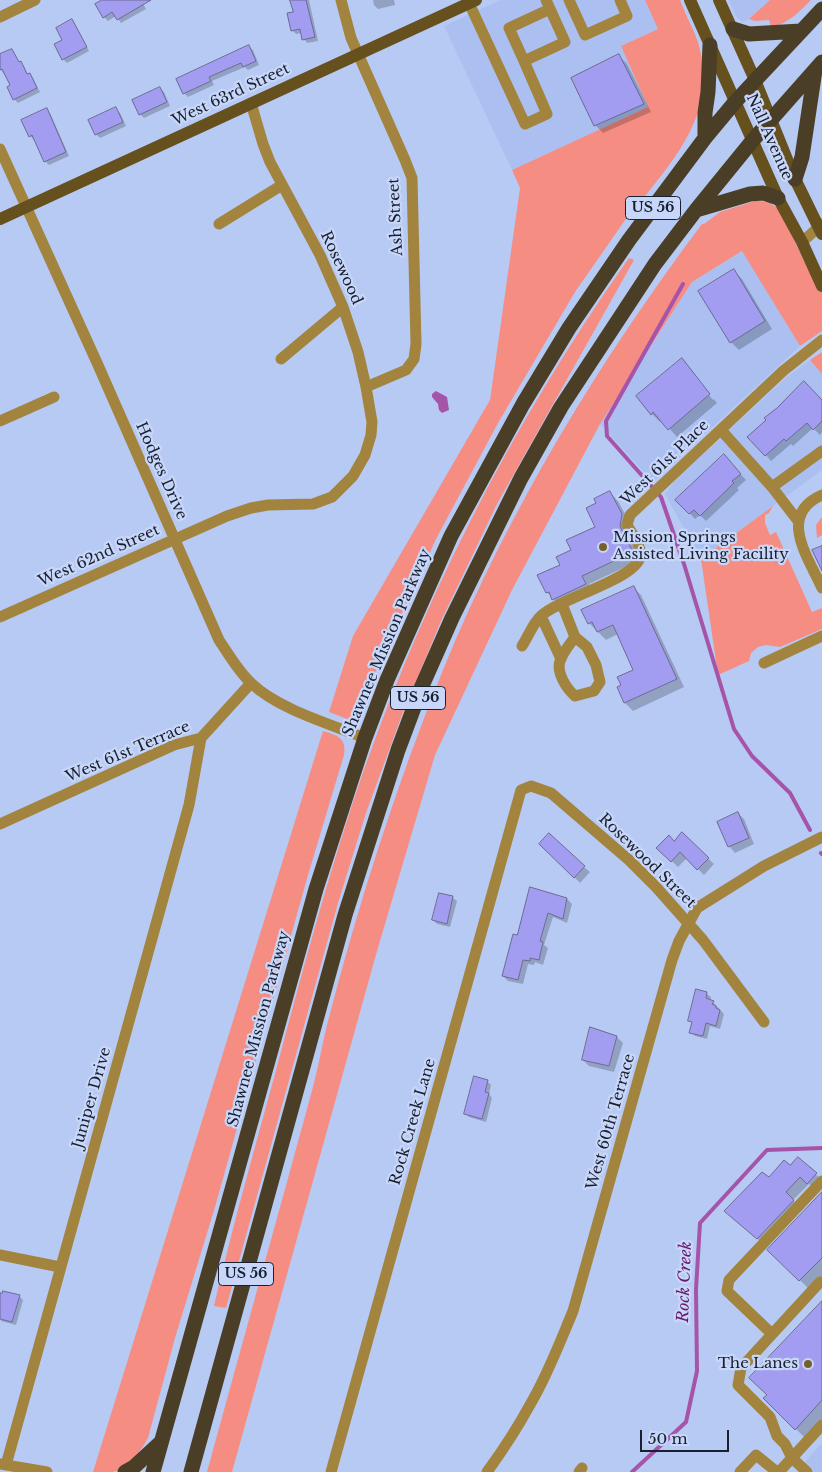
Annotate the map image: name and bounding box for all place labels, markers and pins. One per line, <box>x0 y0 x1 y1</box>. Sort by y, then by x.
place label: Mission Springs Assisted Living Facility <box>613 529 789 564</box>
marker: Mission Springs Assisted Living Facility <box>597 541 609 553</box>
place label: The Lanes <box>718 1355 798 1373</box>
marker: The Lanes <box>802 1358 814 1370</box>

